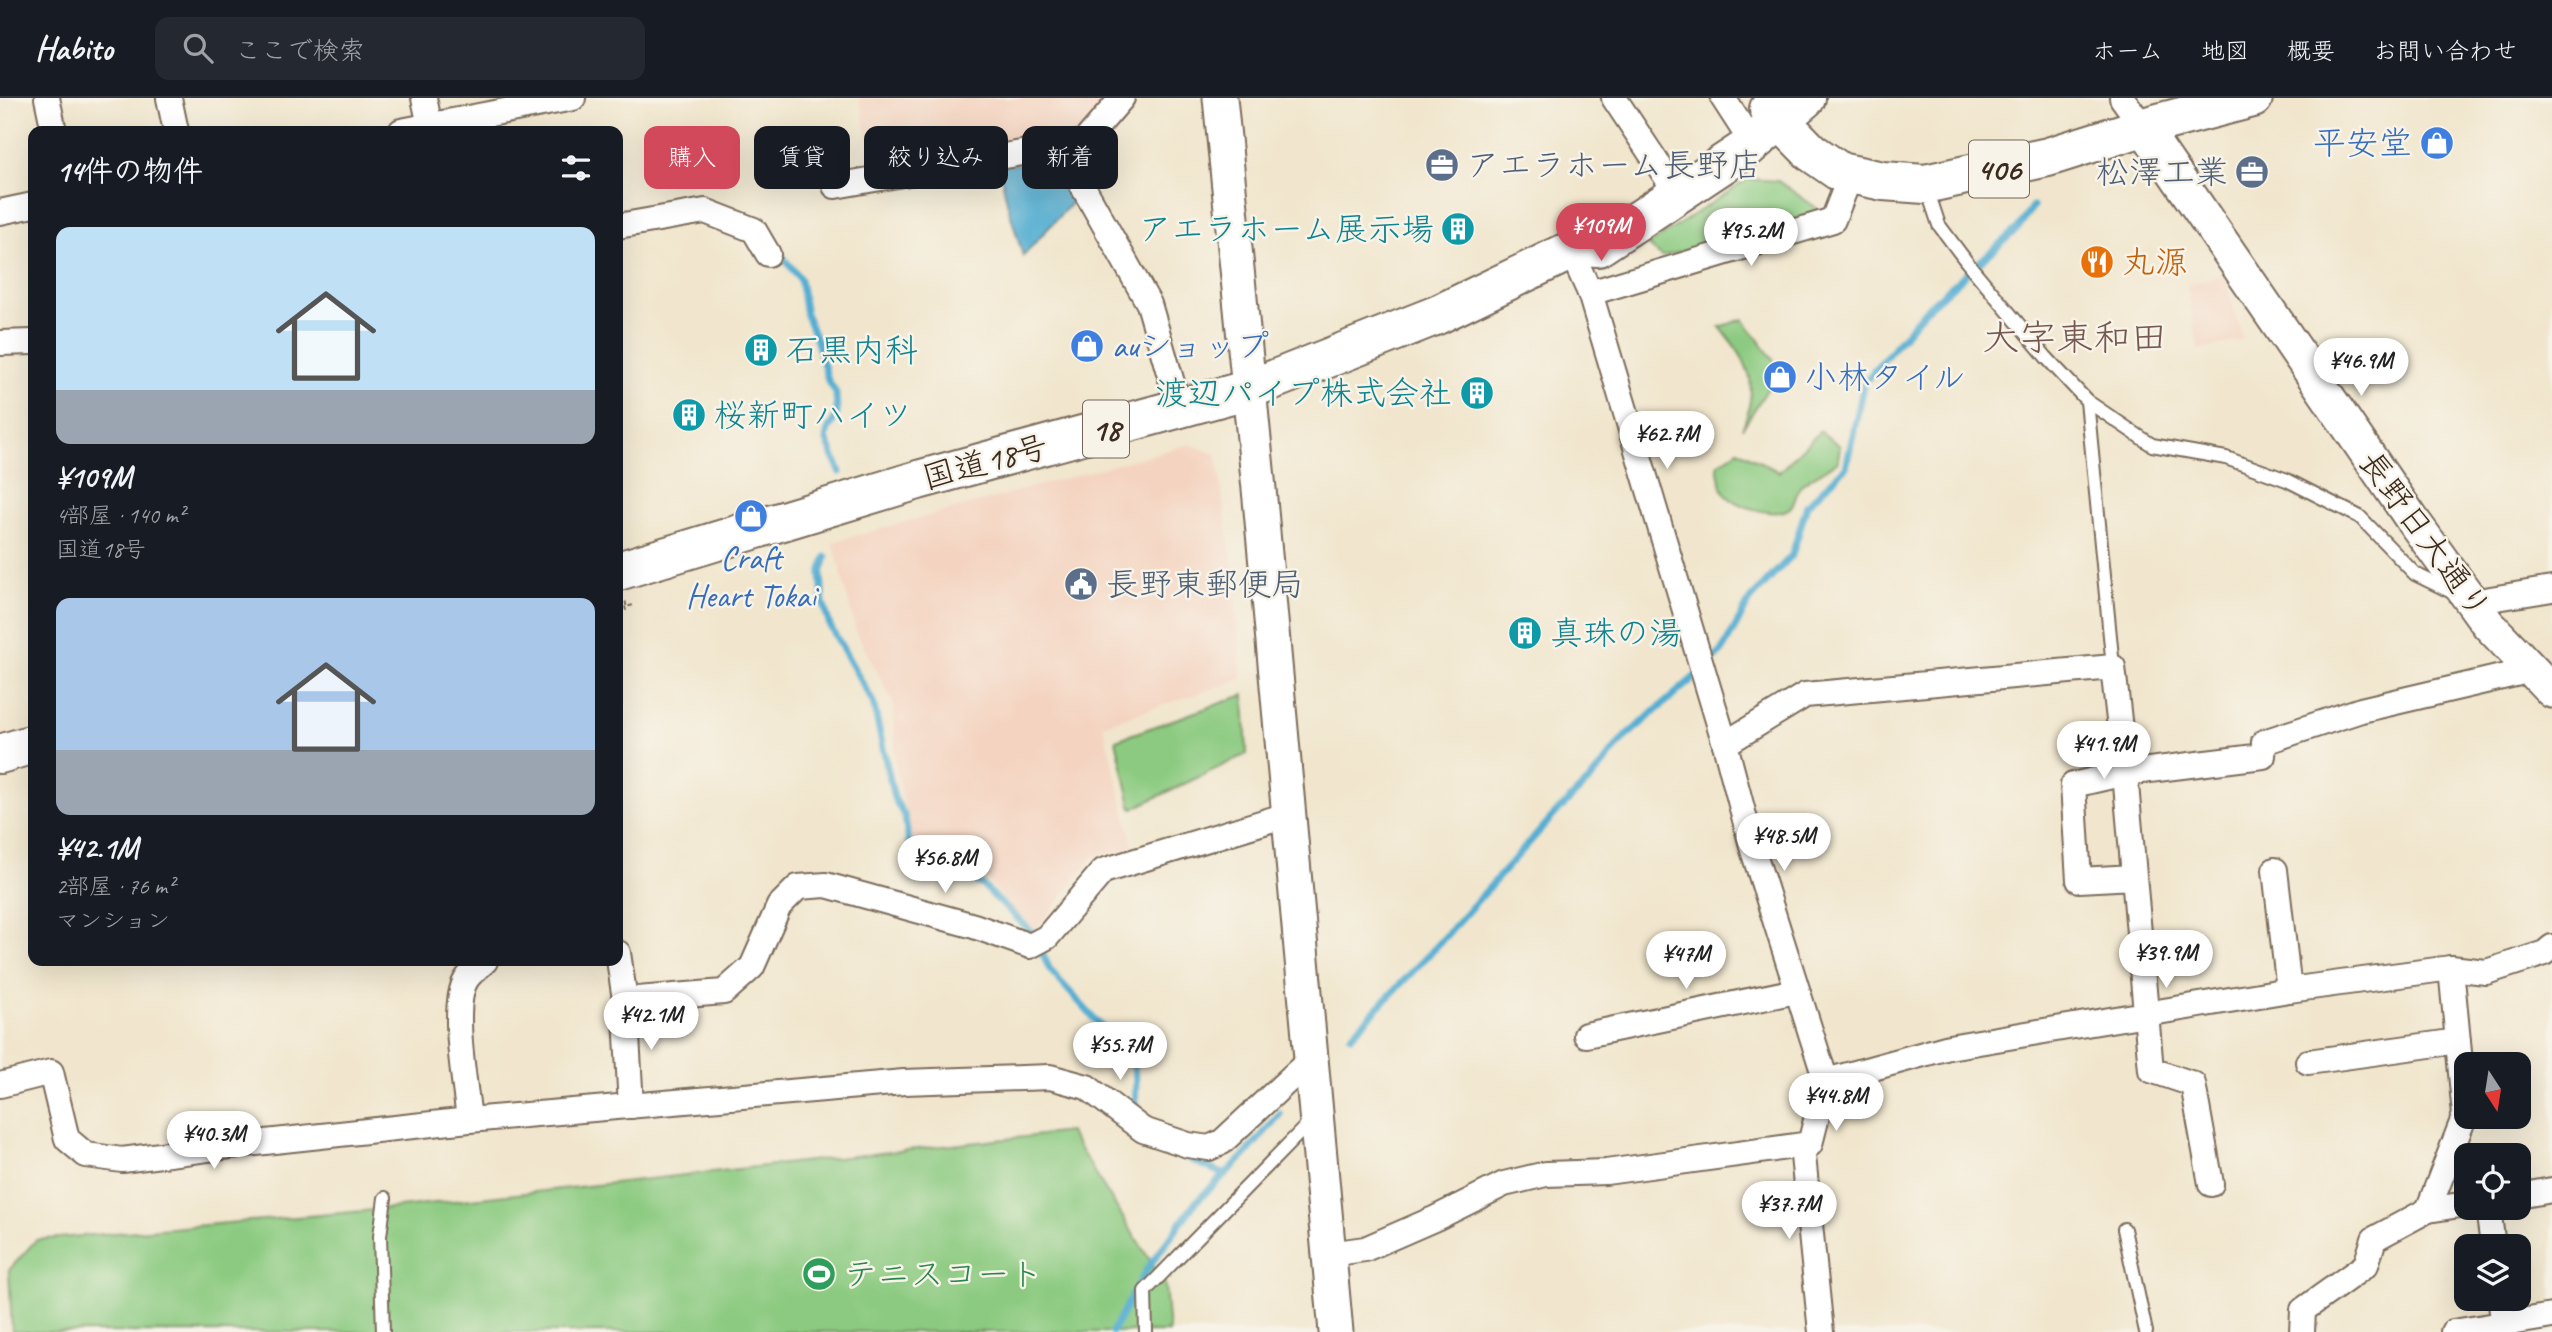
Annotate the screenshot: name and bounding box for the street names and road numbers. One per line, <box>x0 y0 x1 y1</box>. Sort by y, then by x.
road number: 406 <box>1969 140 2029 198</box>
road number: 18 <box>1083 400 1129 458</box>
street label: 国道18号 <box>917 425 1053 499</box>
street label: 長野日大通り <box>2350 443 2500 627</box>

